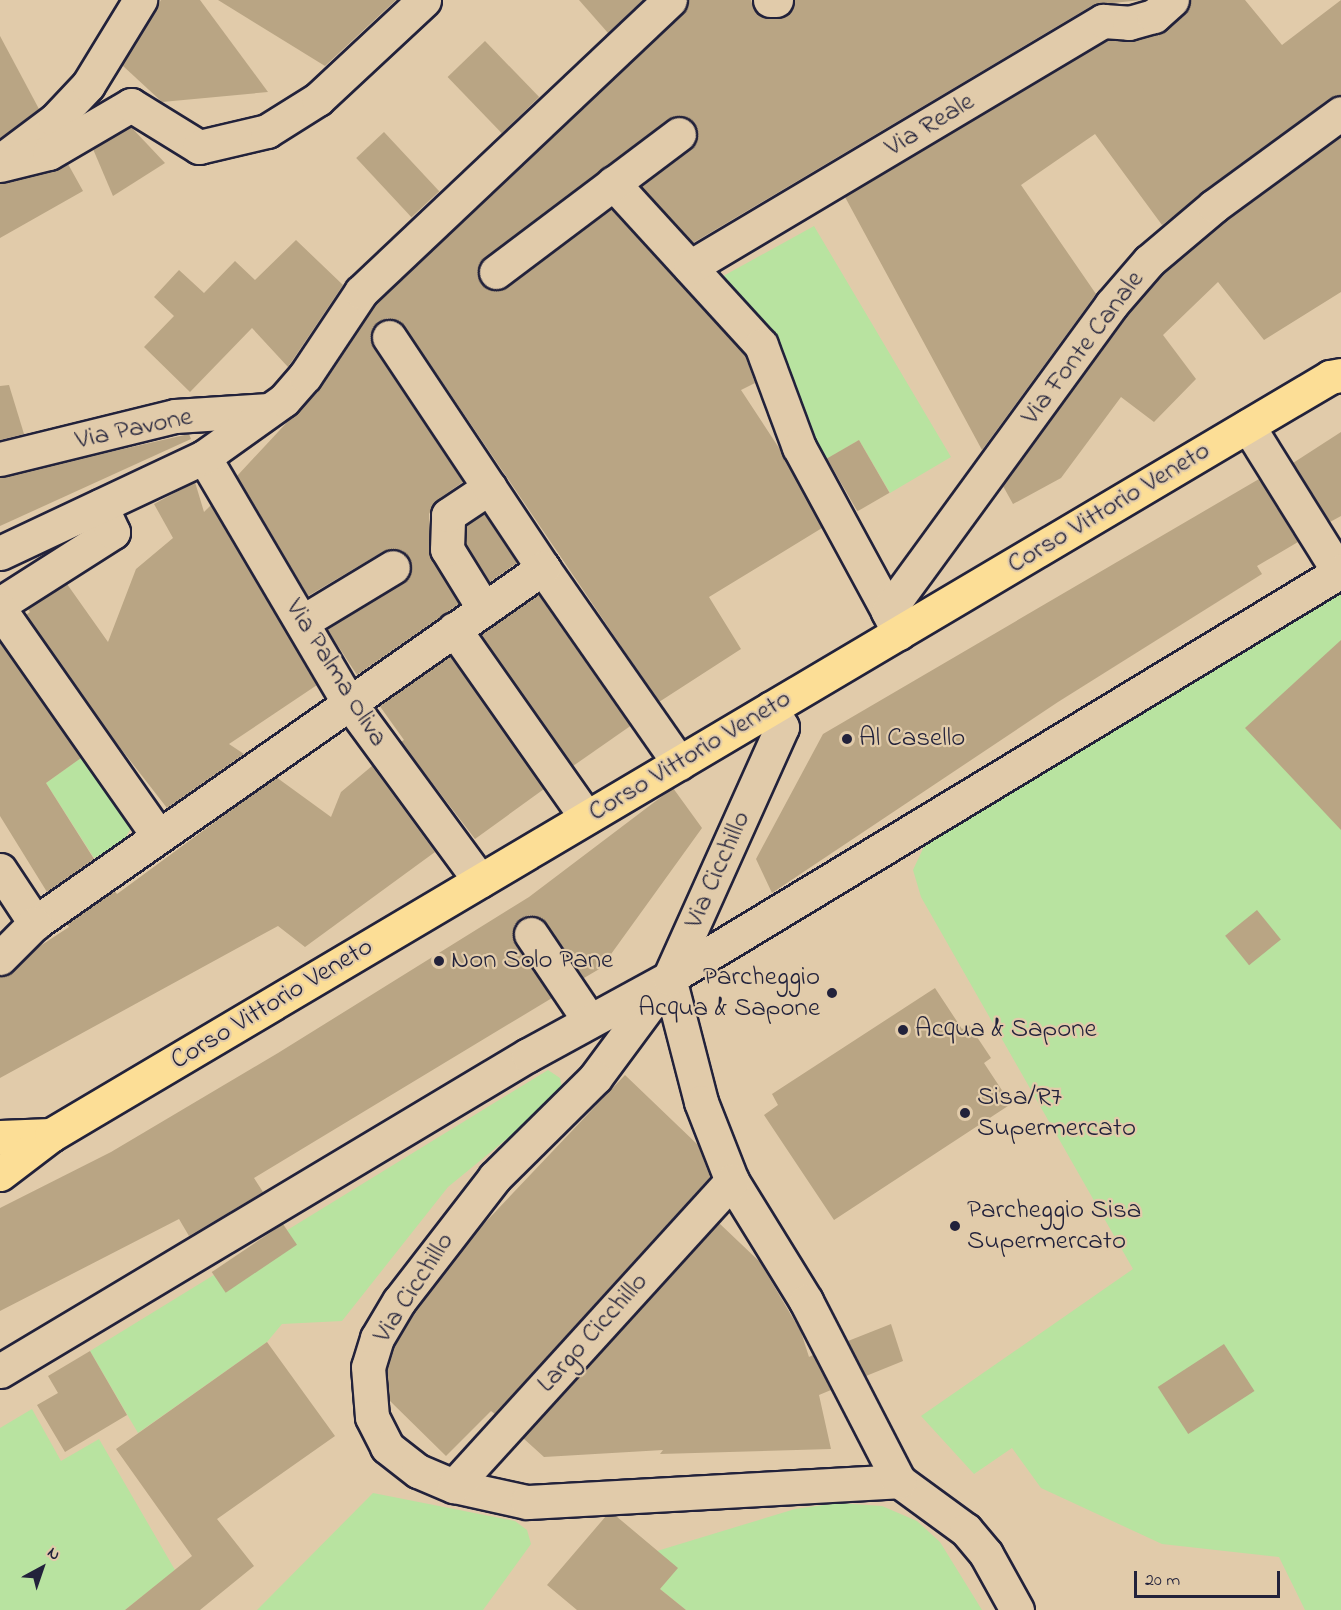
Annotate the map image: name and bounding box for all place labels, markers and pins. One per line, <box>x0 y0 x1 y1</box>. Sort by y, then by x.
place label: Al Casello <box>859 723 965 755</box>
marker: Al Casello <box>840 732 854 746</box>
place label: Non Solo Pane <box>451 945 613 977</box>
marker: Non Solo Pane <box>432 954 446 968</box>
place label: Parcheggio Acqua & Sapone <box>638 961 820 1024</box>
marker: Parcheggio Acqua & Sapone <box>825 986 839 1000</box>
place label: Acqua & Sapone <box>915 1014 1097 1046</box>
marker: Acqua & Sapone <box>896 1023 910 1037</box>
place label: Sisa/R7 Supermercato <box>977 1081 1136 1144</box>
marker: Sisa/R7 Supermercato <box>958 1106 972 1120</box>
place label: Parcheggio Sisa Supermercato <box>967 1194 1141 1257</box>
marker: Parcheggio Sisa Supermercato <box>948 1219 962 1233</box>

